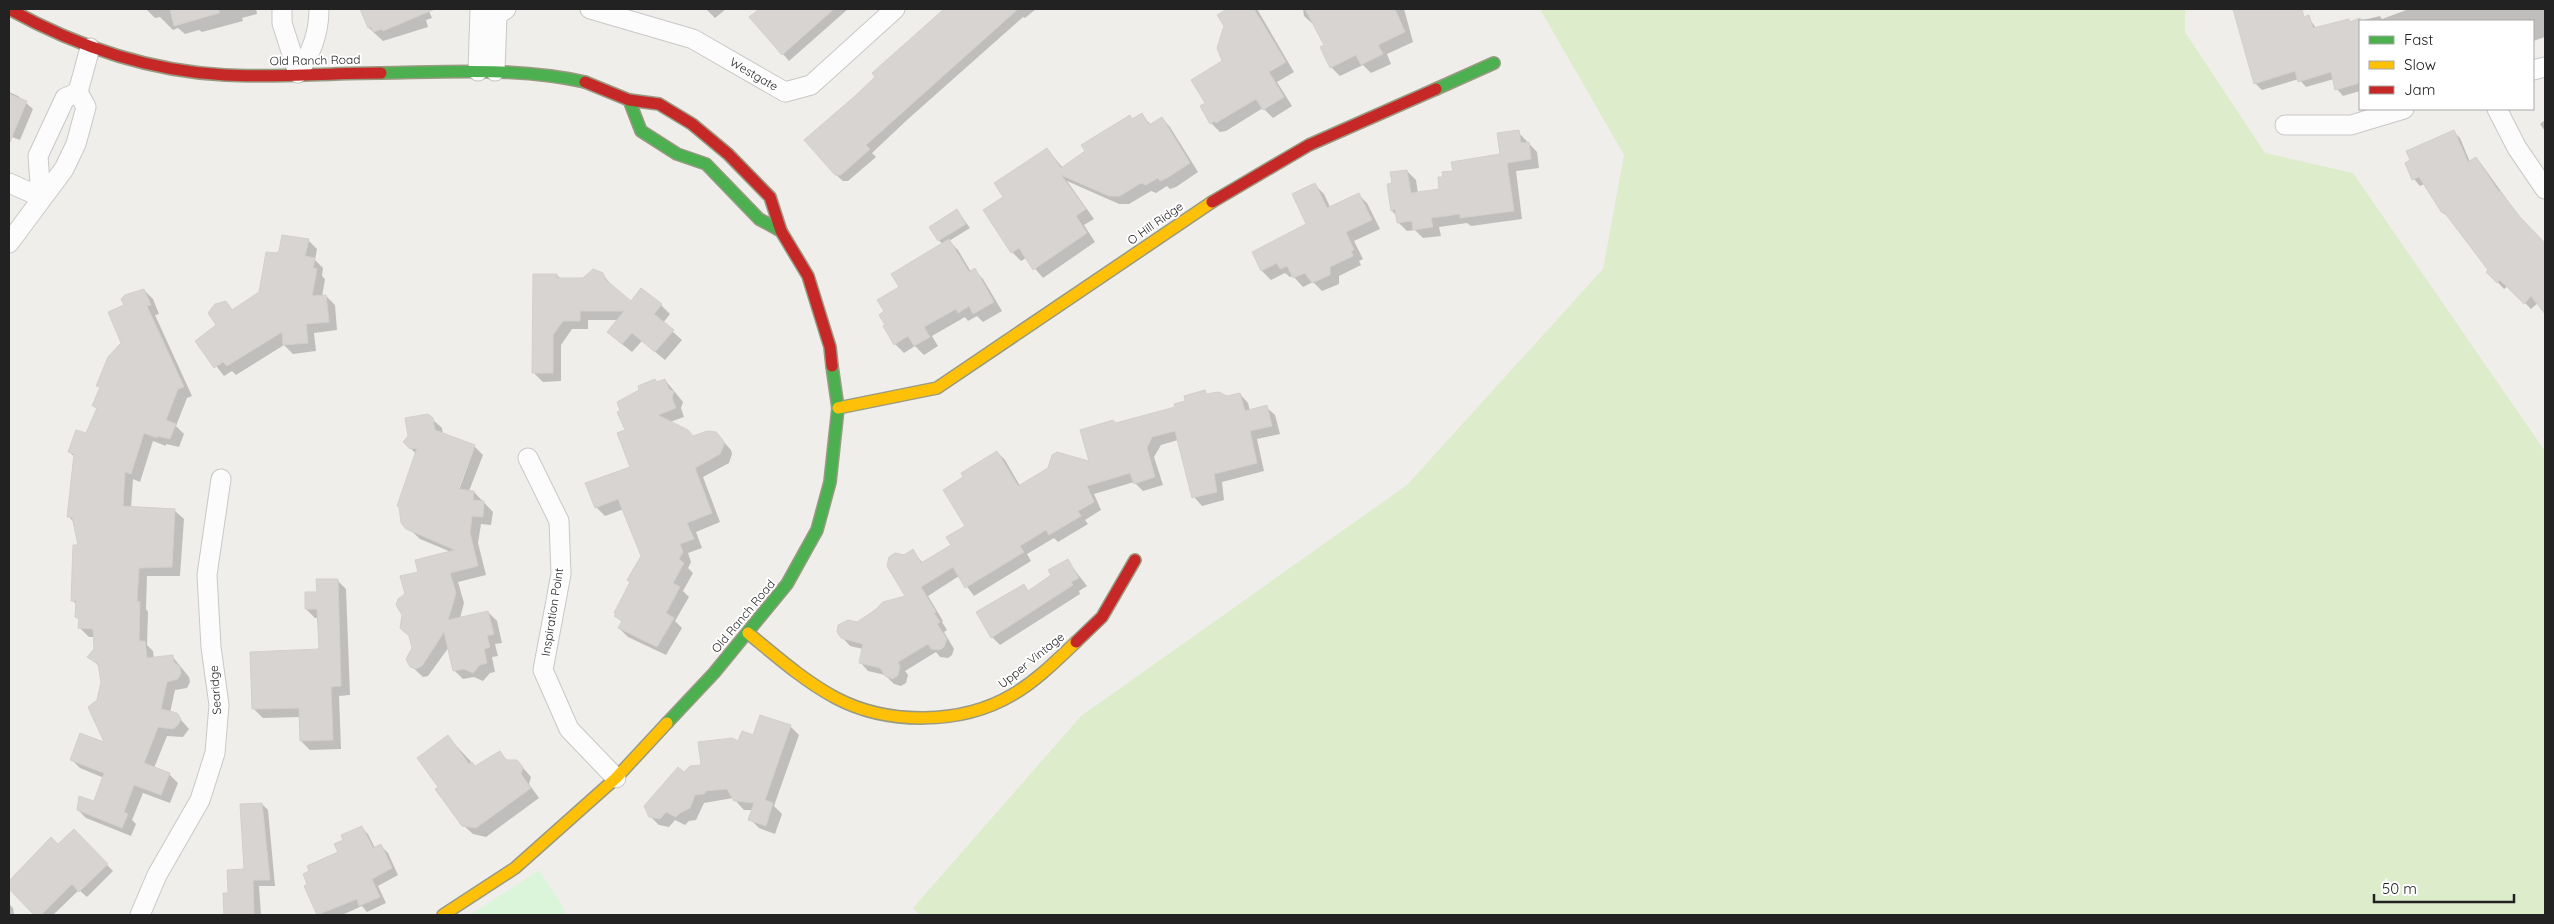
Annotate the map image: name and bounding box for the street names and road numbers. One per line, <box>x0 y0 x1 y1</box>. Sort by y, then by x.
street label: Old Ranch Road <box>269 52 361 68</box>
street label: Westgate <box>727 54 781 94</box>
street label: O Hill Ridge <box>1124 198 1186 248</box>
street label: Inspiration Point <box>538 567 566 657</box>
street label: Old Ranch Road <box>708 576 778 656</box>
street label: Upper Vintage <box>995 629 1067 691</box>
street label: Searidge <box>206 665 224 715</box>

